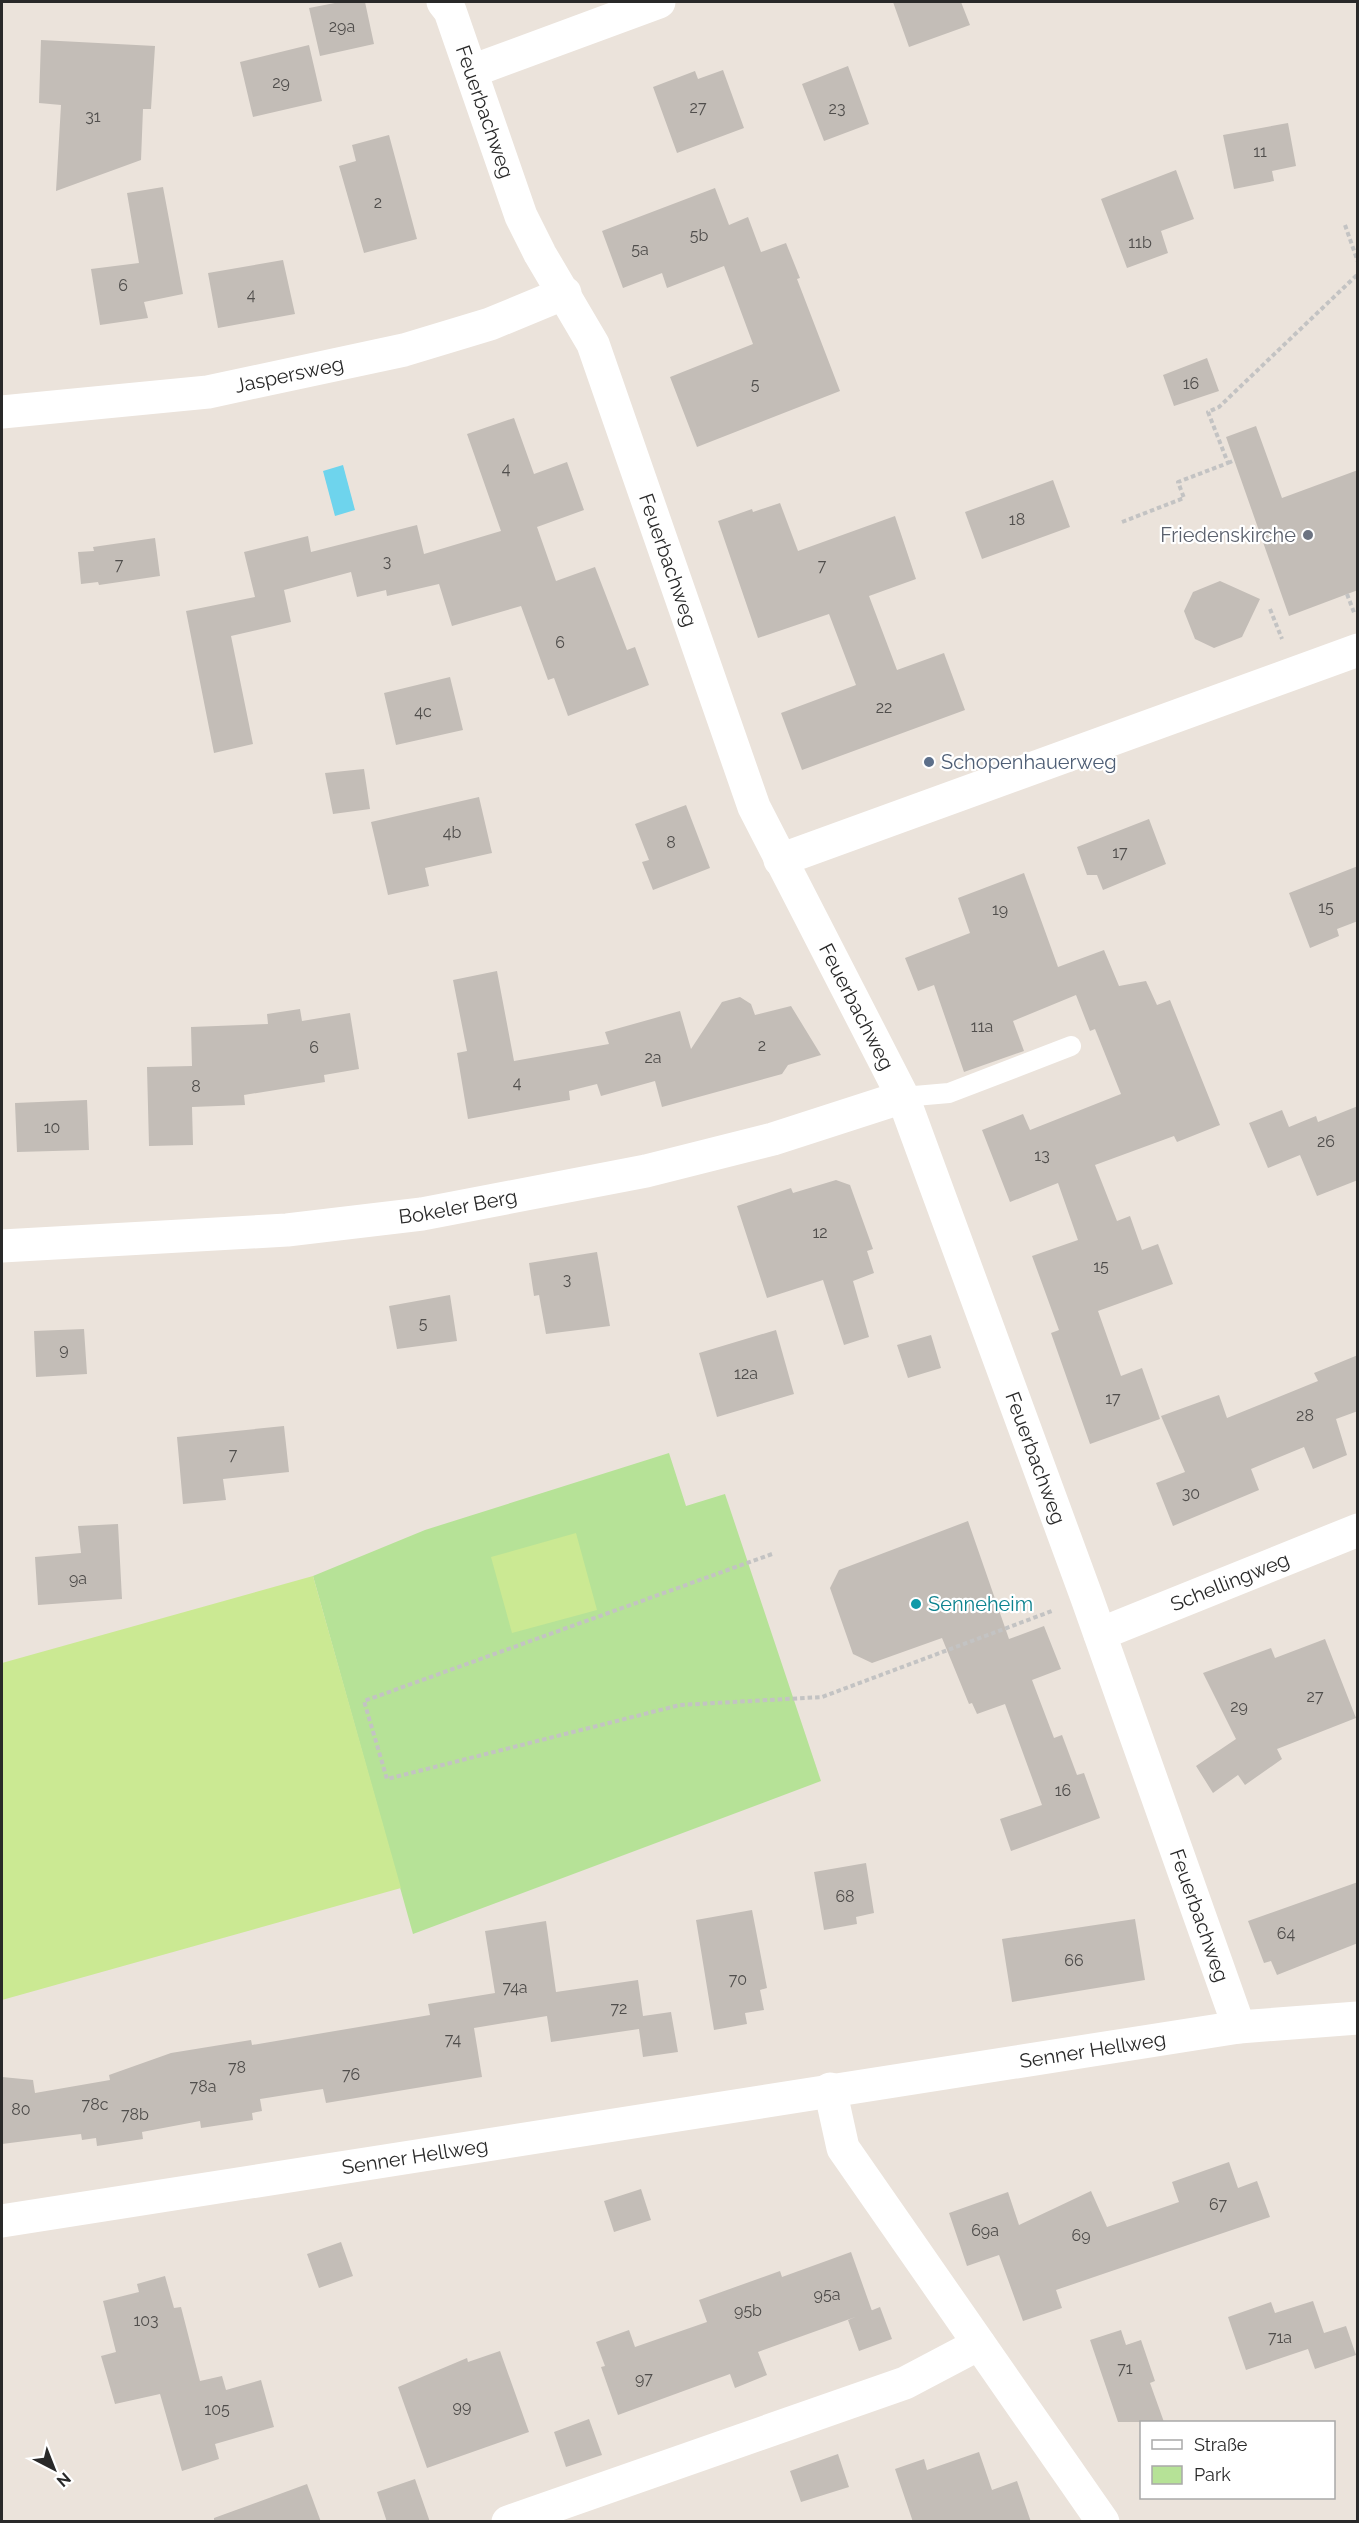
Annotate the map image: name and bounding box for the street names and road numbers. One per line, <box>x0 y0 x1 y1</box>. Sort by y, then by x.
street label: Feuerbachweg <box>451 42 519 181</box>
street label: Jaspersweg <box>233 351 346 398</box>
street label: Feuerbachweg <box>634 490 702 630</box>
street label: Feuerbachweg <box>814 939 899 1074</box>
street label: Bokeler Berg <box>397 1184 519 1229</box>
street label: Feuerbachweg <box>1000 1388 1071 1527</box>
street label: Schellingweg <box>1167 1547 1293 1616</box>
street label: Feuerbachweg <box>1165 1846 1234 1985</box>
street label: Senner Hellweg <box>1018 2027 1167 2073</box>
street label: Senner Hellweg <box>340 2133 490 2180</box>

